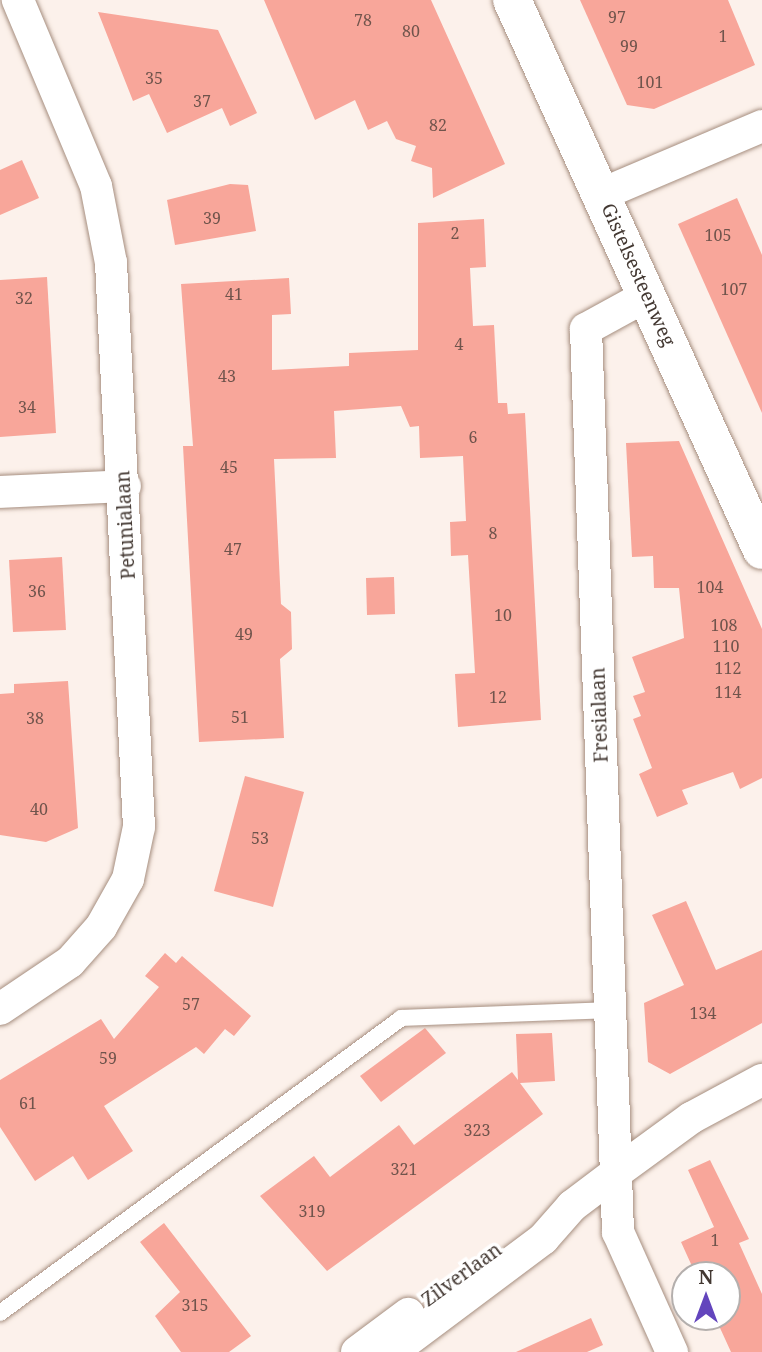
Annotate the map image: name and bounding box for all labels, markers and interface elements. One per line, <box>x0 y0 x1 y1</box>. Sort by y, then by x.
house number: 97 <box>608 7 626 27</box>
house number: 78 <box>354 10 372 30</box>
house number: 80 <box>402 21 420 41</box>
house number: 1 <box>719 26 727 46</box>
house number: 99 <box>620 36 638 56</box>
house number: 35 <box>145 68 163 88</box>
house number: 101 <box>637 72 663 92</box>
house number: 37 <box>193 91 211 111</box>
house number: 82 <box>429 115 447 135</box>
street label: Gistelsesteenweg <box>596 200 680 350</box>
house number: 39 <box>203 208 221 228</box>
house number: 2 <box>451 223 459 243</box>
house number: 105 <box>705 225 731 245</box>
house number: 107 <box>721 279 747 299</box>
house number: 41 <box>225 284 243 304</box>
house number: 32 <box>15 288 33 308</box>
house number: 4 <box>455 334 463 354</box>
house number: 43 <box>218 366 236 386</box>
house number: 34 <box>18 397 36 417</box>
house number: 6 <box>469 427 477 447</box>
house number: 45 <box>220 457 238 477</box>
street label: Petunialaan <box>112 470 140 580</box>
house number: 8 <box>489 523 497 543</box>
house number: 47 <box>224 539 242 559</box>
house number: 104 <box>697 577 723 597</box>
house number: 36 <box>28 581 46 601</box>
house number: 10 <box>494 605 512 625</box>
house number: 108 <box>711 615 737 635</box>
house number: 49 <box>235 624 253 644</box>
house number: 110 <box>713 636 739 656</box>
house number: 112 <box>715 658 741 678</box>
street label: Fresialaan <box>587 667 613 763</box>
house number: 114 <box>715 682 741 702</box>
house number: 12 <box>489 687 507 707</box>
house number: 51 <box>231 707 249 727</box>
house number: 38 <box>26 708 44 728</box>
house number: 40 <box>30 799 48 819</box>
house number: 53 <box>251 828 269 848</box>
house number: 57 <box>182 994 200 1014</box>
house number: 134 <box>690 1003 716 1023</box>
house number: 59 <box>99 1048 117 1068</box>
house number: 61 <box>19 1093 37 1113</box>
house number: 323 <box>464 1120 490 1140</box>
house number: 321 <box>391 1159 417 1179</box>
house number: 319 <box>299 1201 325 1221</box>
house number: 1 <box>711 1230 719 1250</box>
street label: Zilverlaan <box>418 1238 506 1312</box>
north arrow <box>671 1261 741 1331</box>
text: N <box>699 1264 713 1290</box>
house number: 315 <box>182 1295 208 1315</box>

